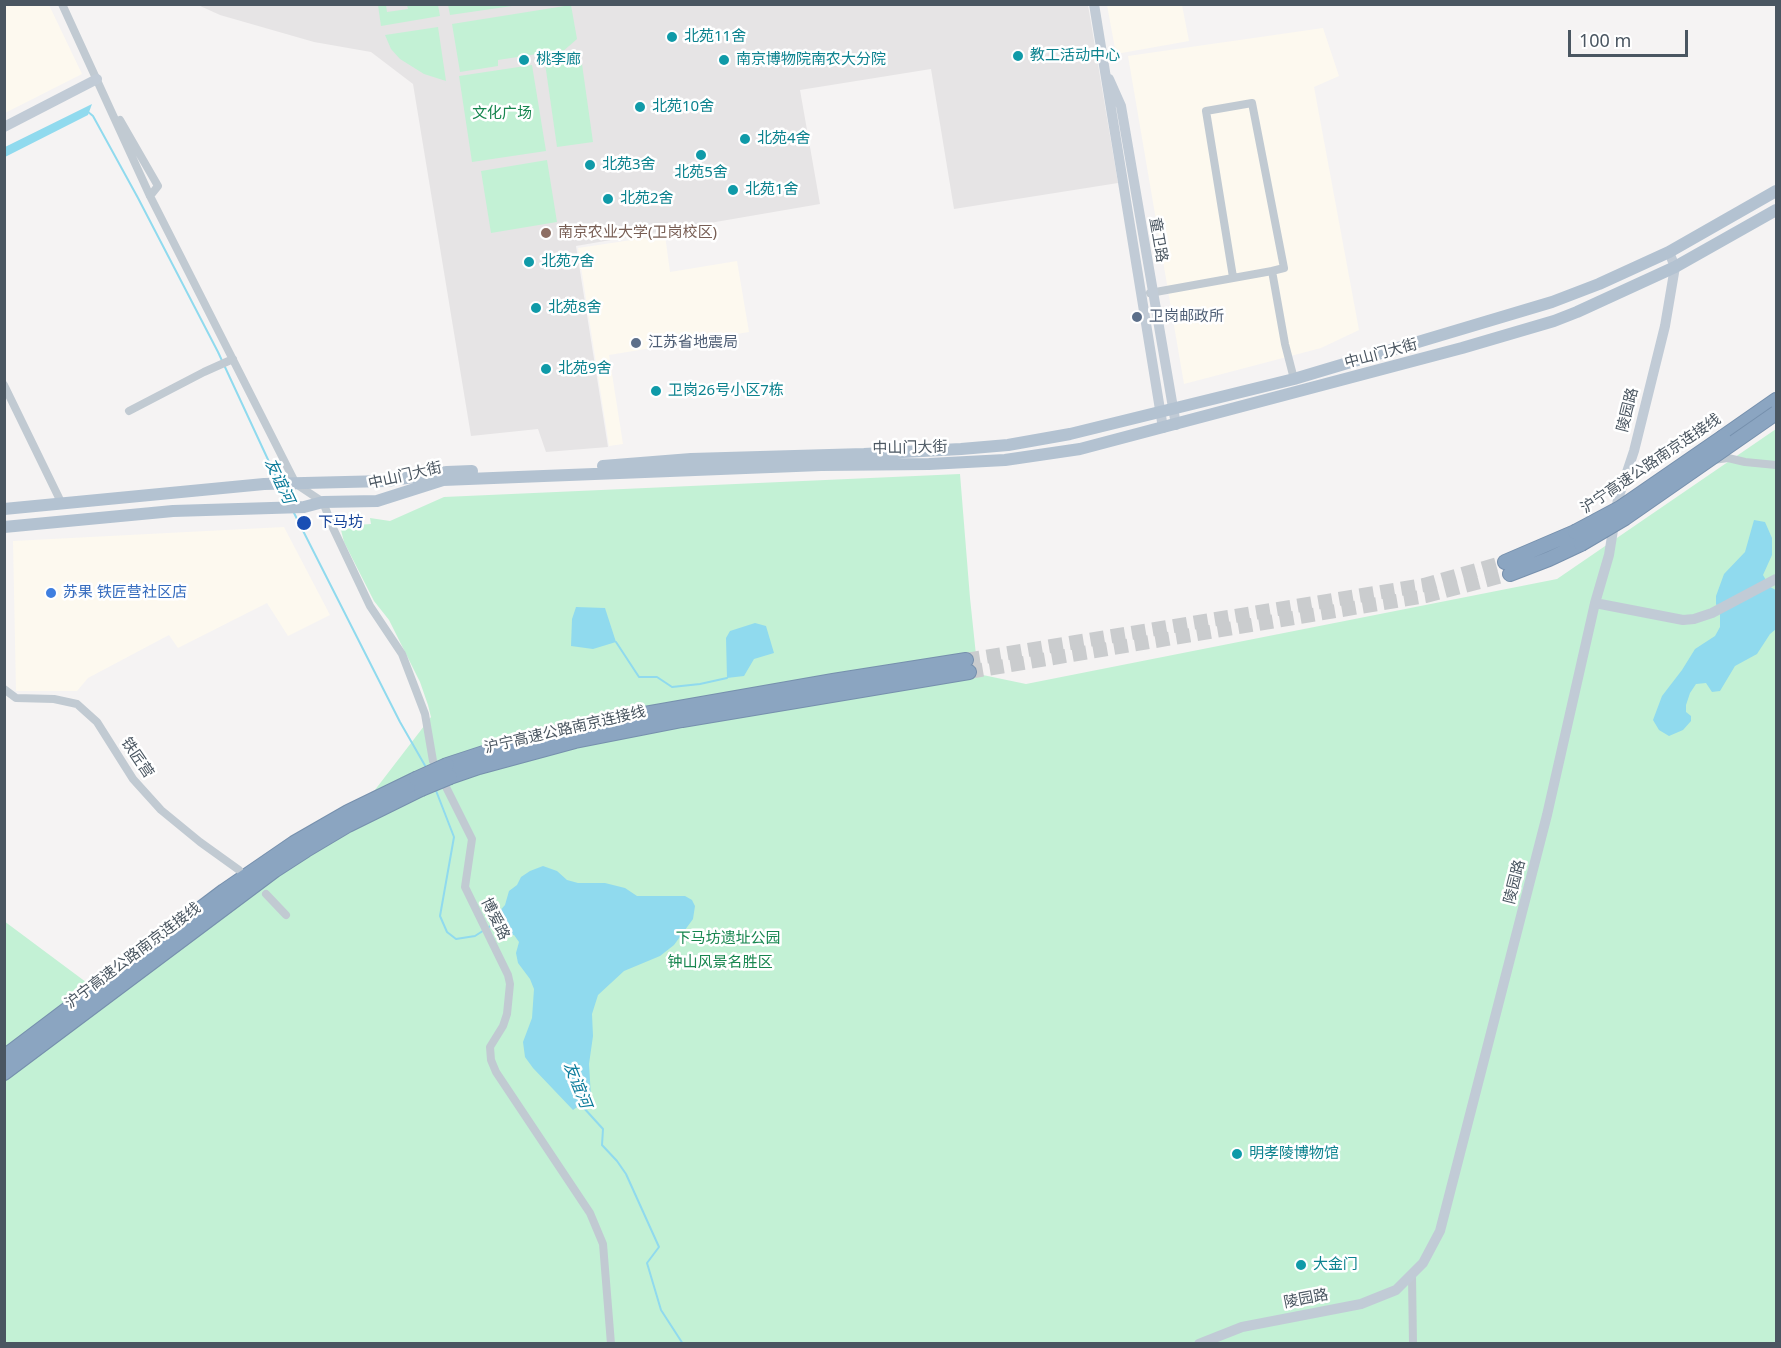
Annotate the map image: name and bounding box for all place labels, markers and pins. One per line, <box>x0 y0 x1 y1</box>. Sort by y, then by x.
place label: 北苑11舍 <box>684 28 746 46</box>
marker: 北苑11舍 <box>665 30 679 44</box>
place label: 教工活动中心 <box>1030 47 1120 65</box>
marker: 教工活动中心 <box>1011 49 1025 63</box>
place label: 桃李廊 <box>536 51 581 69</box>
place label: 南京博物院南农大分院 <box>736 51 886 69</box>
marker: 桃李廊 <box>517 53 531 67</box>
marker: 南京博物院南农大分院 <box>717 53 731 67</box>
place label: 北苑10舍 <box>652 98 714 116</box>
marker: 北苑10舍 <box>633 100 647 114</box>
place label: 北苑4舍 <box>757 130 811 148</box>
marker: 北苑4舍 <box>738 132 752 146</box>
marker: 北苑5舍 <box>694 148 708 162</box>
place label: 北苑3舍 <box>602 156 656 174</box>
marker: 北苑3舍 <box>583 158 597 172</box>
place label: 北苑5舍 <box>674 164 728 182</box>
place label: 北苑1舍 <box>745 181 799 199</box>
marker: 北苑1舍 <box>726 183 740 197</box>
place label: 北苑2舍 <box>620 190 674 208</box>
marker: 北苑2舍 <box>601 192 615 206</box>
place label: 南京农业大学(卫岗校区) <box>558 224 717 242</box>
marker: 南京农业大学(卫岗校区) <box>539 226 553 240</box>
place label: 北苑7舍 <box>541 253 595 271</box>
marker: 北苑7舍 <box>522 255 536 269</box>
place label: 北苑8舍 <box>548 299 602 317</box>
marker: 北苑8舍 <box>529 301 543 315</box>
place label: 卫岗邮政所 <box>1149 308 1224 326</box>
marker: 卫岗邮政所 <box>1130 310 1144 324</box>
place label: 江苏省地震局 <box>648 334 738 352</box>
marker: 江苏省地震局 <box>629 336 643 350</box>
place label: 北苑9舍 <box>558 360 612 378</box>
marker: 北苑9舍 <box>539 362 553 376</box>
place label: 卫岗26号小区7栋 <box>668 382 784 400</box>
marker: 卫岗26号小区7栋 <box>649 384 663 398</box>
marker: 下马坊 <box>295 514 313 532</box>
place label: 下马坊 <box>318 514 363 532</box>
place label: 苏果 铁匠营社区店 <box>63 584 187 602</box>
marker: 苏果 铁匠营社区店 <box>44 586 58 600</box>
place label: 明孝陵博物馆 <box>1249 1145 1339 1163</box>
marker: 明孝陵博物馆 <box>1230 1147 1244 1161</box>
place label: 大金门 <box>1313 1256 1358 1274</box>
marker: 大金门 <box>1294 1258 1308 1272</box>

